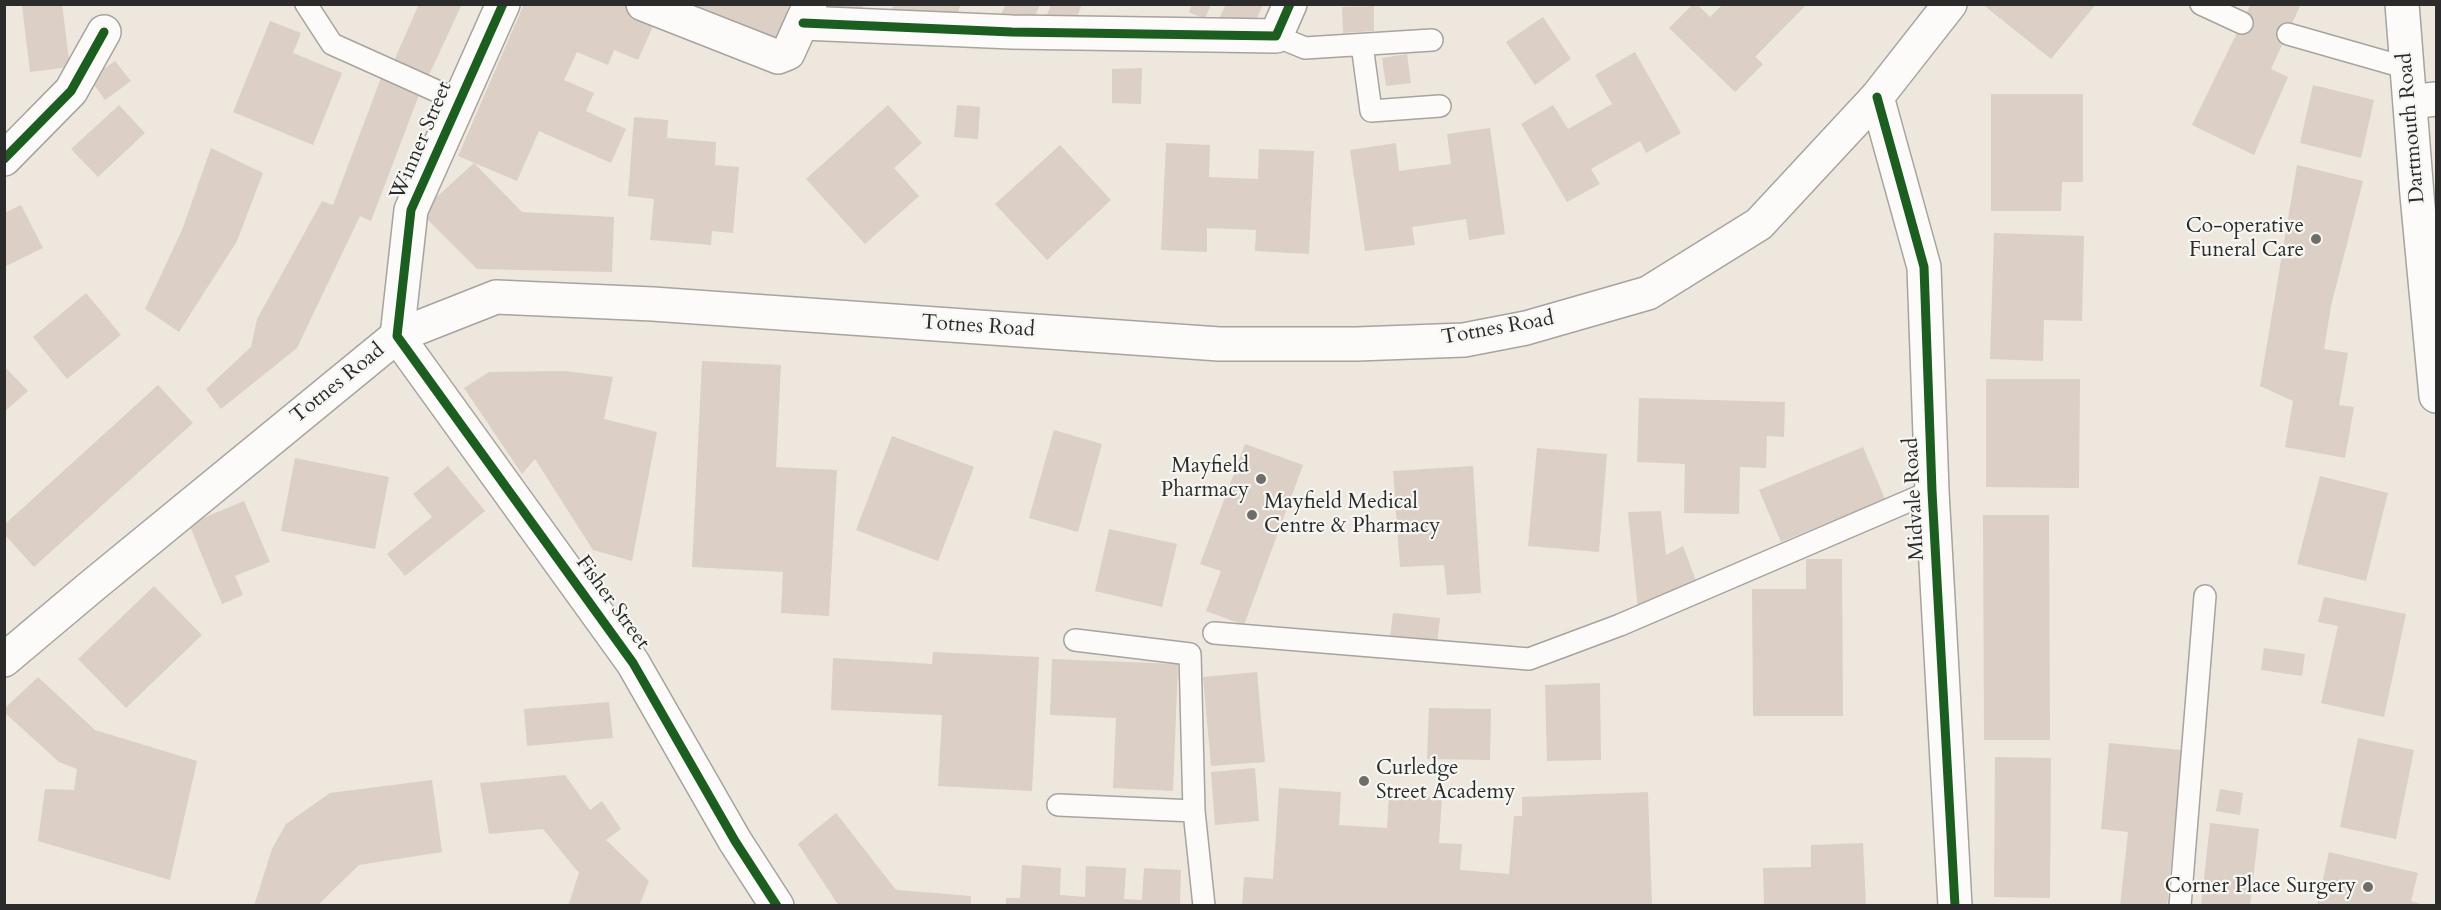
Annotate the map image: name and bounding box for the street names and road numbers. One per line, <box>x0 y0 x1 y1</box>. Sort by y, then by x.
street label: Dartmouth Road <box>2393 52 2431 204</box>
street label: Winner Street <box>386 78 458 204</box>
street label: Totnes Road <box>1440 307 1556 351</box>
street label: Totnes Road <box>920 310 1036 344</box>
street label: Totnes Road <box>286 338 390 430</box>
street label: Midvale Road <box>1899 437 1931 561</box>
street label: Fisher Street <box>570 551 654 655</box>

